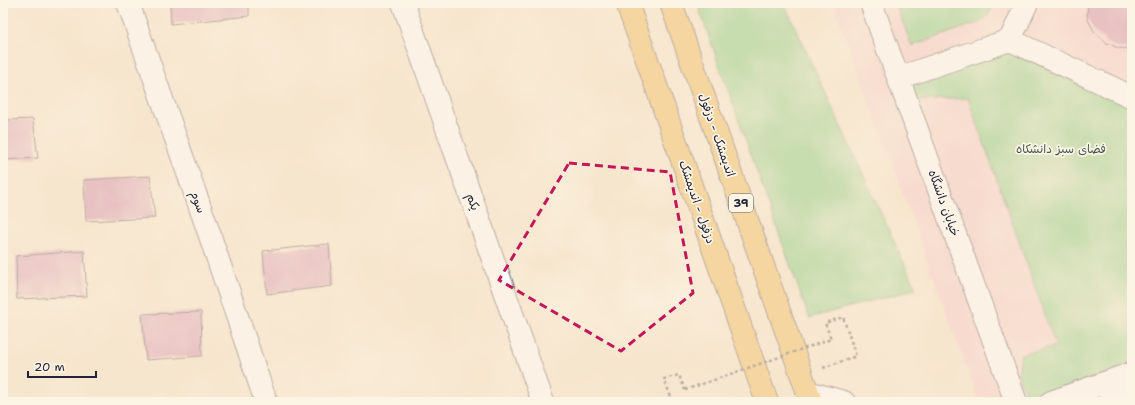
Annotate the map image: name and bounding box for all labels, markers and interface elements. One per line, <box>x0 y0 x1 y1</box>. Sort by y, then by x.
street label: اندیمشک - دزفول <box>695 91 739 179</box>
park label: فضای سبز دانشکاه <box>1016 141 1106 157</box>
street label: دزفول - اندیمشک <box>675 158 719 246</box>
street label: خیابان دانشگاه <box>925 168 963 238</box>
street label: سوم <box>186 189 209 216</box>
street label: یکم <box>462 191 483 213</box>
road number: 39 <box>729 194 753 212</box>
scale bar <box>28 353 96 379</box>
text: 20 m <box>34 359 65 375</box>

